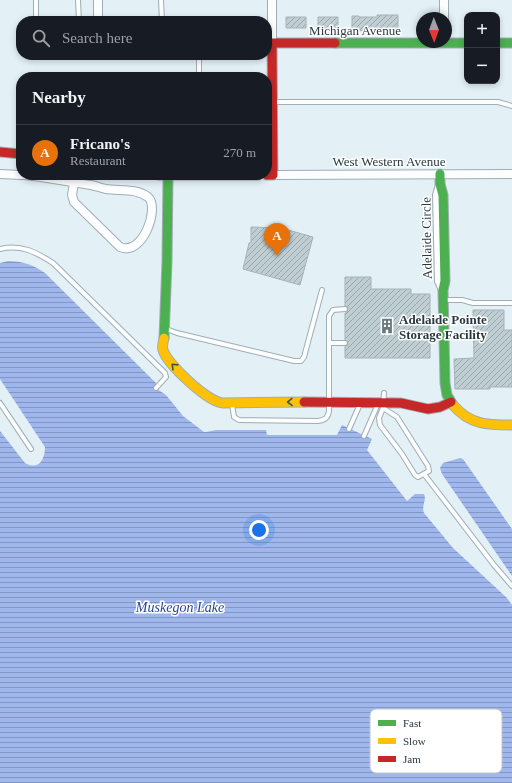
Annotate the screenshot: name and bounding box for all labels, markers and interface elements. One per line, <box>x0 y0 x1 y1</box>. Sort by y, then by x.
north arrow <box>416 12 452 48</box>
map controls <box>464 12 500 84</box>
button: + <box>464 12 500 48</box>
search box <box>16 16 272 60</box>
street label: Michigan Avenue <box>309 23 401 38</box>
icon: search <box>30 27 52 49</box>
text: Search here <box>62 30 132 46</box>
button: − <box>464 48 500 84</box>
text: Nearby <box>32 88 86 107</box>
text: Fricano's <box>70 136 130 152</box>
text: A <box>40 145 50 160</box>
text: 270 m <box>223 145 256 160</box>
text: Restaurant <box>70 153 126 168</box>
street label: West Western Avenue <box>333 154 446 169</box>
street label: Adelaide Circle <box>418 197 435 279</box>
pin: A <box>264 223 290 256</box>
place label: Adelaide Pointe Storage Facility <box>399 312 487 342</box>
building icon: Adelaide Pointe Storage Facility <box>378 317 396 335</box>
one-way arrow <box>171 363 179 371</box>
one-way arrow <box>287 398 293 406</box>
your location <box>249 520 269 540</box>
water label: Muskegon Lake <box>135 600 224 615</box>
legend <box>370 709 502 773</box>
text: Fast <box>403 717 421 729</box>
text: Slow <box>403 735 426 747</box>
text: Jam <box>403 753 421 765</box>

